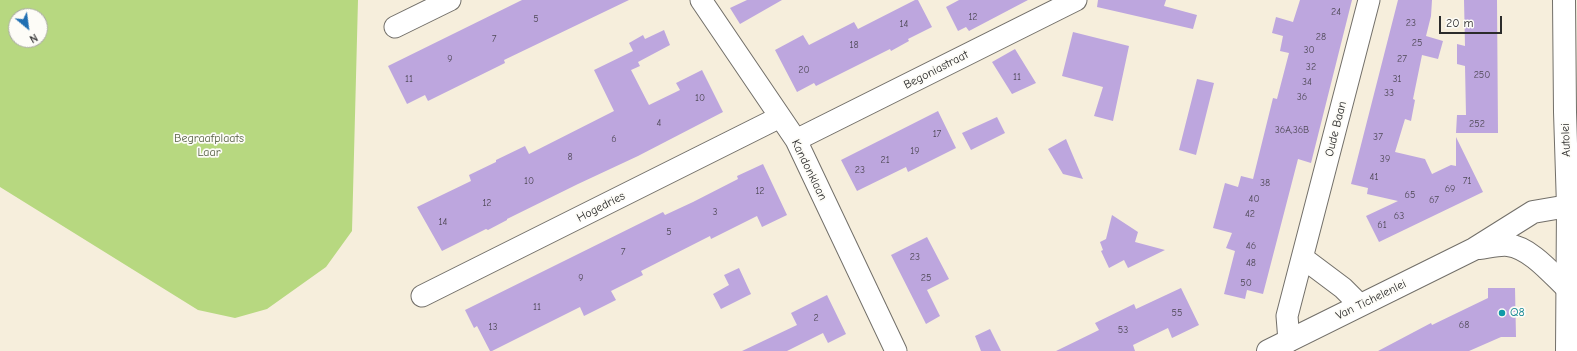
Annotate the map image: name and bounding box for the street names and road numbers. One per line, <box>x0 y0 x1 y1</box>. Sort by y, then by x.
street label: Begoniastraat <box>901 48 971 92</box>
street label: Oude Baan <box>1322 100 1350 158</box>
street label: Autolei <box>1558 123 1574 157</box>
street label: Kandonklaan <box>788 137 830 203</box>
street label: Hogedries <box>574 189 628 225</box>
street label: Van Tichelenlei <box>1333 277 1409 323</box>

